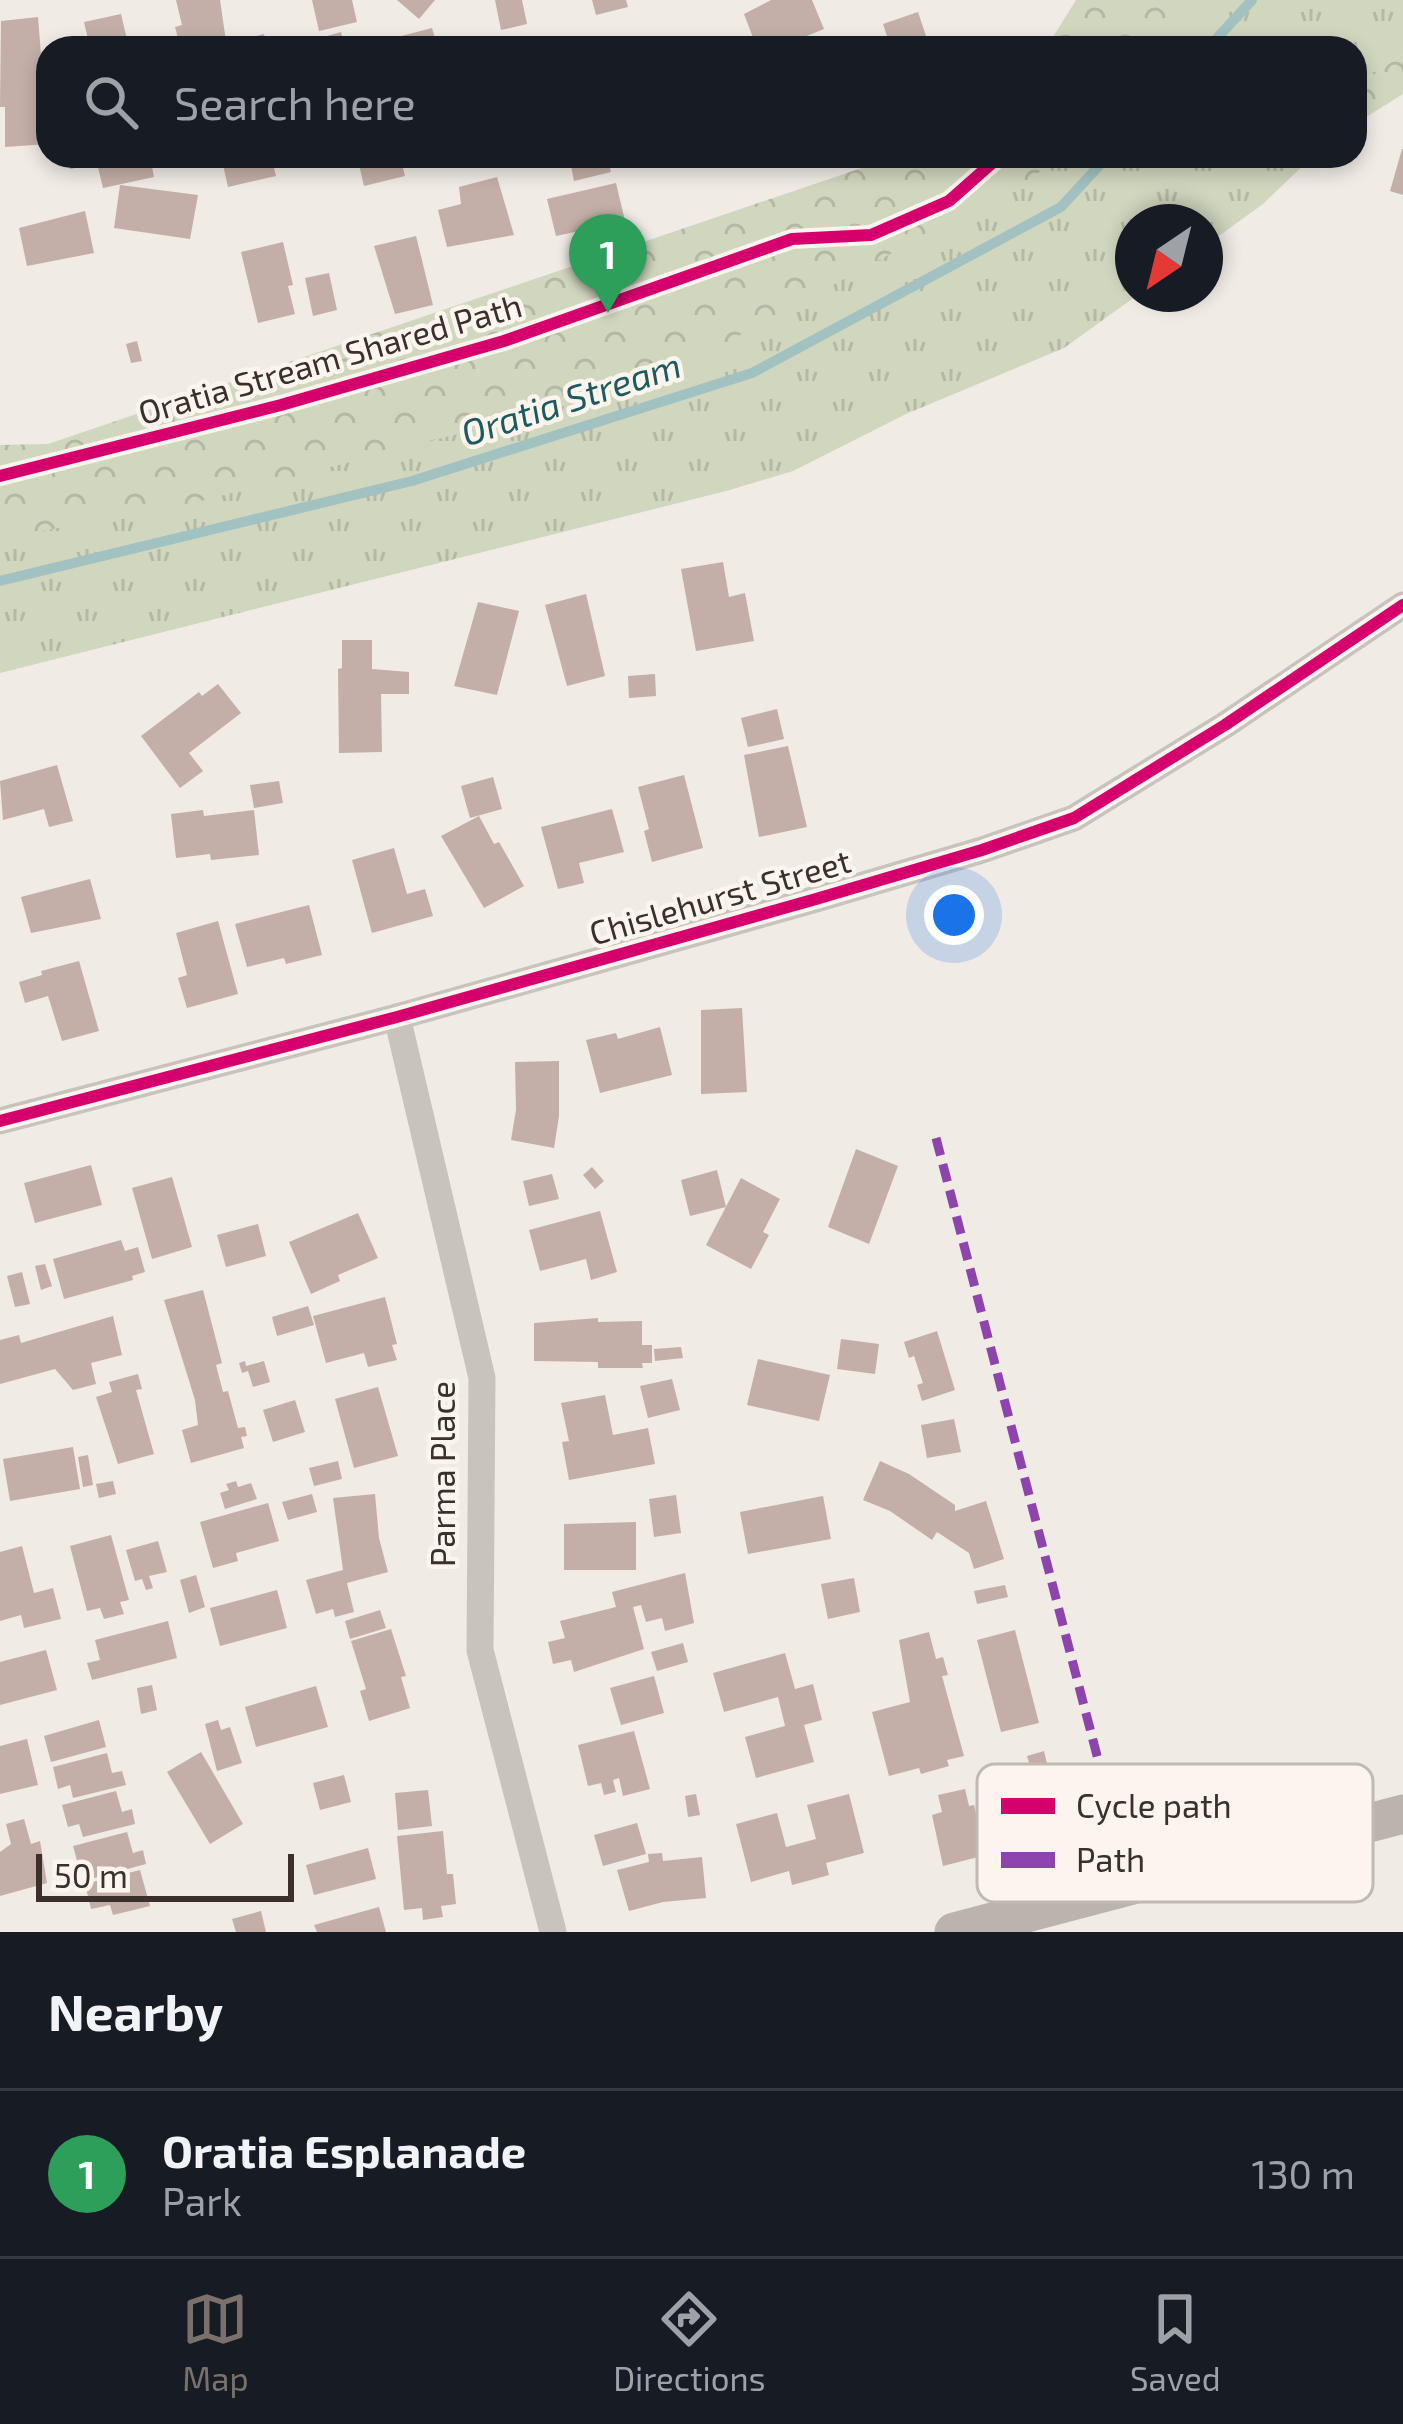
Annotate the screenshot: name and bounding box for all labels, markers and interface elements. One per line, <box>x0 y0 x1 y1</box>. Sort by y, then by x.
search box <box>36 36 1367 168</box>
icon: search <box>78 69 144 135</box>
text: Search here <box>174 75 416 129</box>
north arrow <box>1115 204 1223 312</box>
pin: 1 <box>569 214 647 313</box>
street label: Oratia Stream Shared Path <box>133 284 526 432</box>
water label: Oratia Stream <box>455 342 686 453</box>
street label: Chislehurst Street <box>584 840 855 952</box>
your location <box>924 885 984 945</box>
street label: Parma Place <box>422 1381 462 1567</box>
legend <box>977 1764 1373 1902</box>
text: Cycle path <box>1076 1785 1232 1825</box>
text: Path <box>1076 1839 1145 1879</box>
scale bar <box>36 1848 294 1901</box>
text: 50 m <box>54 1855 128 1895</box>
text: Nearby <box>48 1980 223 2041</box>
text: Oratia Esplanade <box>162 2123 526 2177</box>
text: 1 <box>79 2150 95 2197</box>
text: 130 m <box>1251 2150 1355 2197</box>
text: Park <box>162 2177 242 2224</box>
tab: Map <box>182 2286 249 2398</box>
tab: Directions <box>613 2286 765 2398</box>
tab: Saved <box>1130 2286 1221 2398</box>

